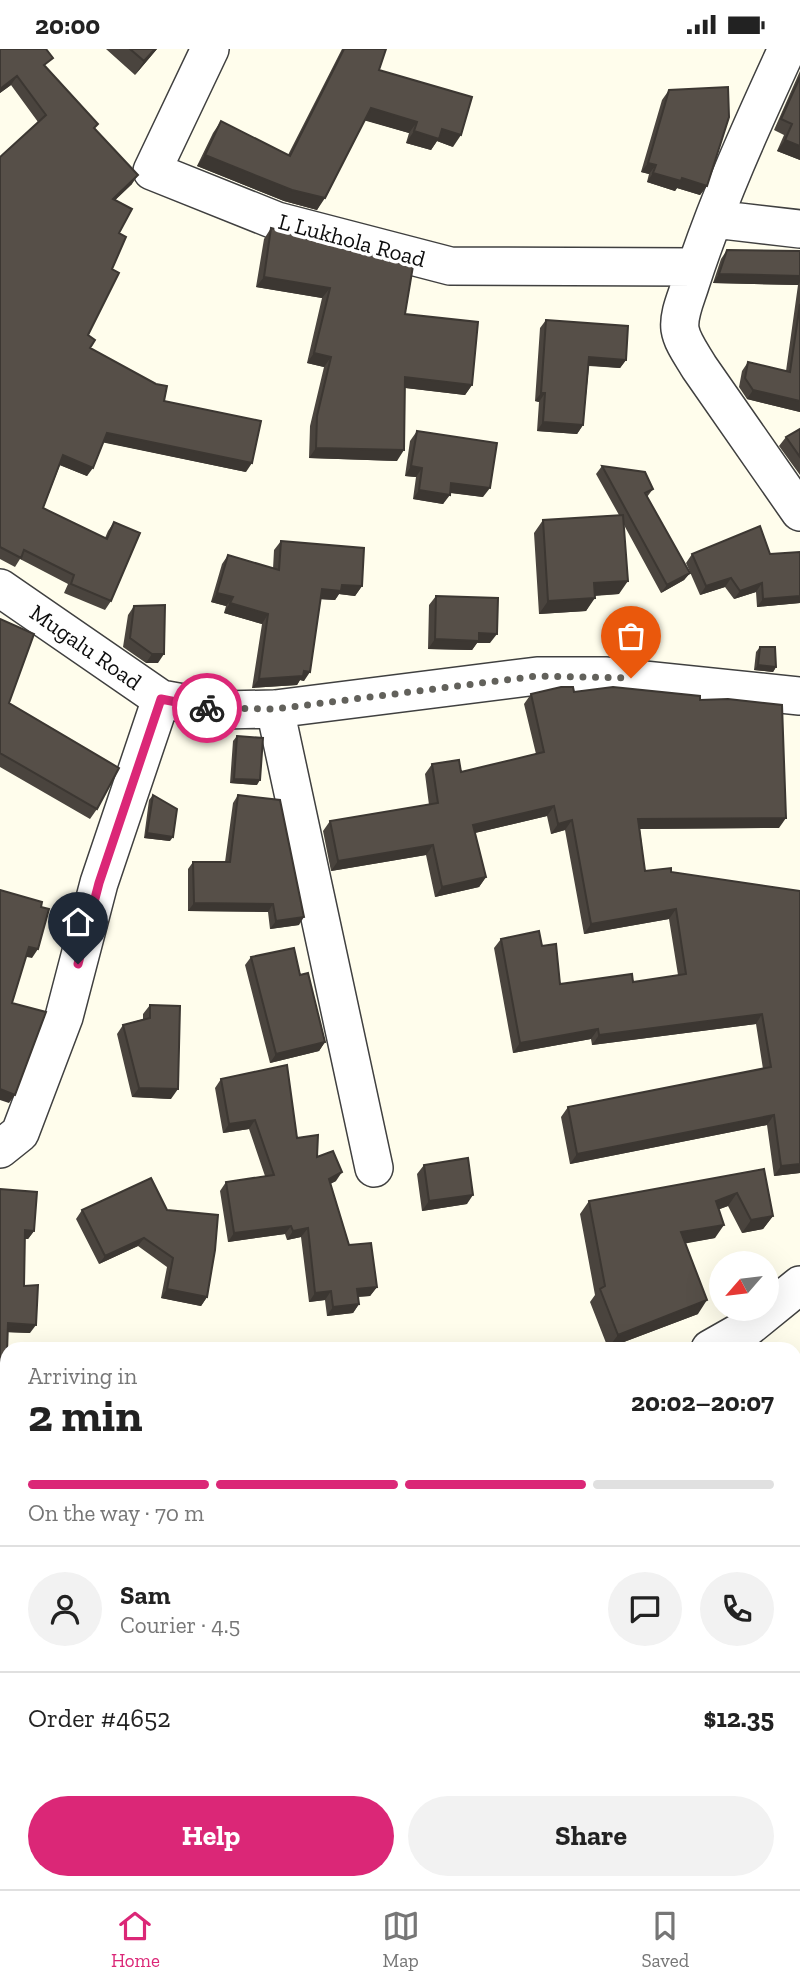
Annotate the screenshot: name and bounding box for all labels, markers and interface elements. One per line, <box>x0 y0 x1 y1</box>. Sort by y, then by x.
text: 20:00 <box>35 9 100 41</box>
street label: L Lukhola Road <box>275 207 429 273</box>
street label: Mugalu Road <box>25 598 148 696</box>
pin <box>601 606 661 678</box>
icon: bag <box>612 617 650 655</box>
courier <box>172 673 242 743</box>
icon: bike <box>188 689 226 727</box>
pin <box>48 892 108 964</box>
icon: home <box>59 903 97 941</box>
north arrow <box>709 1251 779 1321</box>
map controls <box>709 1251 779 1321</box>
text: Arriving in <box>28 1362 137 1390</box>
text: 20:02–20:07 <box>631 1386 774 1418</box>
text: 2 min <box>28 1388 143 1443</box>
text: On the way · 70 m <box>28 1499 204 1527</box>
button: person <box>28 1572 102 1646</box>
button: chat <box>608 1572 682 1646</box>
button: phone <box>700 1572 774 1646</box>
text: Sam <box>120 1579 170 1611</box>
text: Courier · 4.5 <box>120 1611 240 1639</box>
text: Order #4652 <box>28 1702 171 1734</box>
text: $12.35 <box>703 1702 774 1734</box>
button: Help <box>28 1796 394 1876</box>
button: Share <box>408 1796 774 1876</box>
tab: Home <box>111 1907 160 1972</box>
tab: Map <box>382 1907 420 1972</box>
tab: Saved <box>641 1907 689 1972</box>

